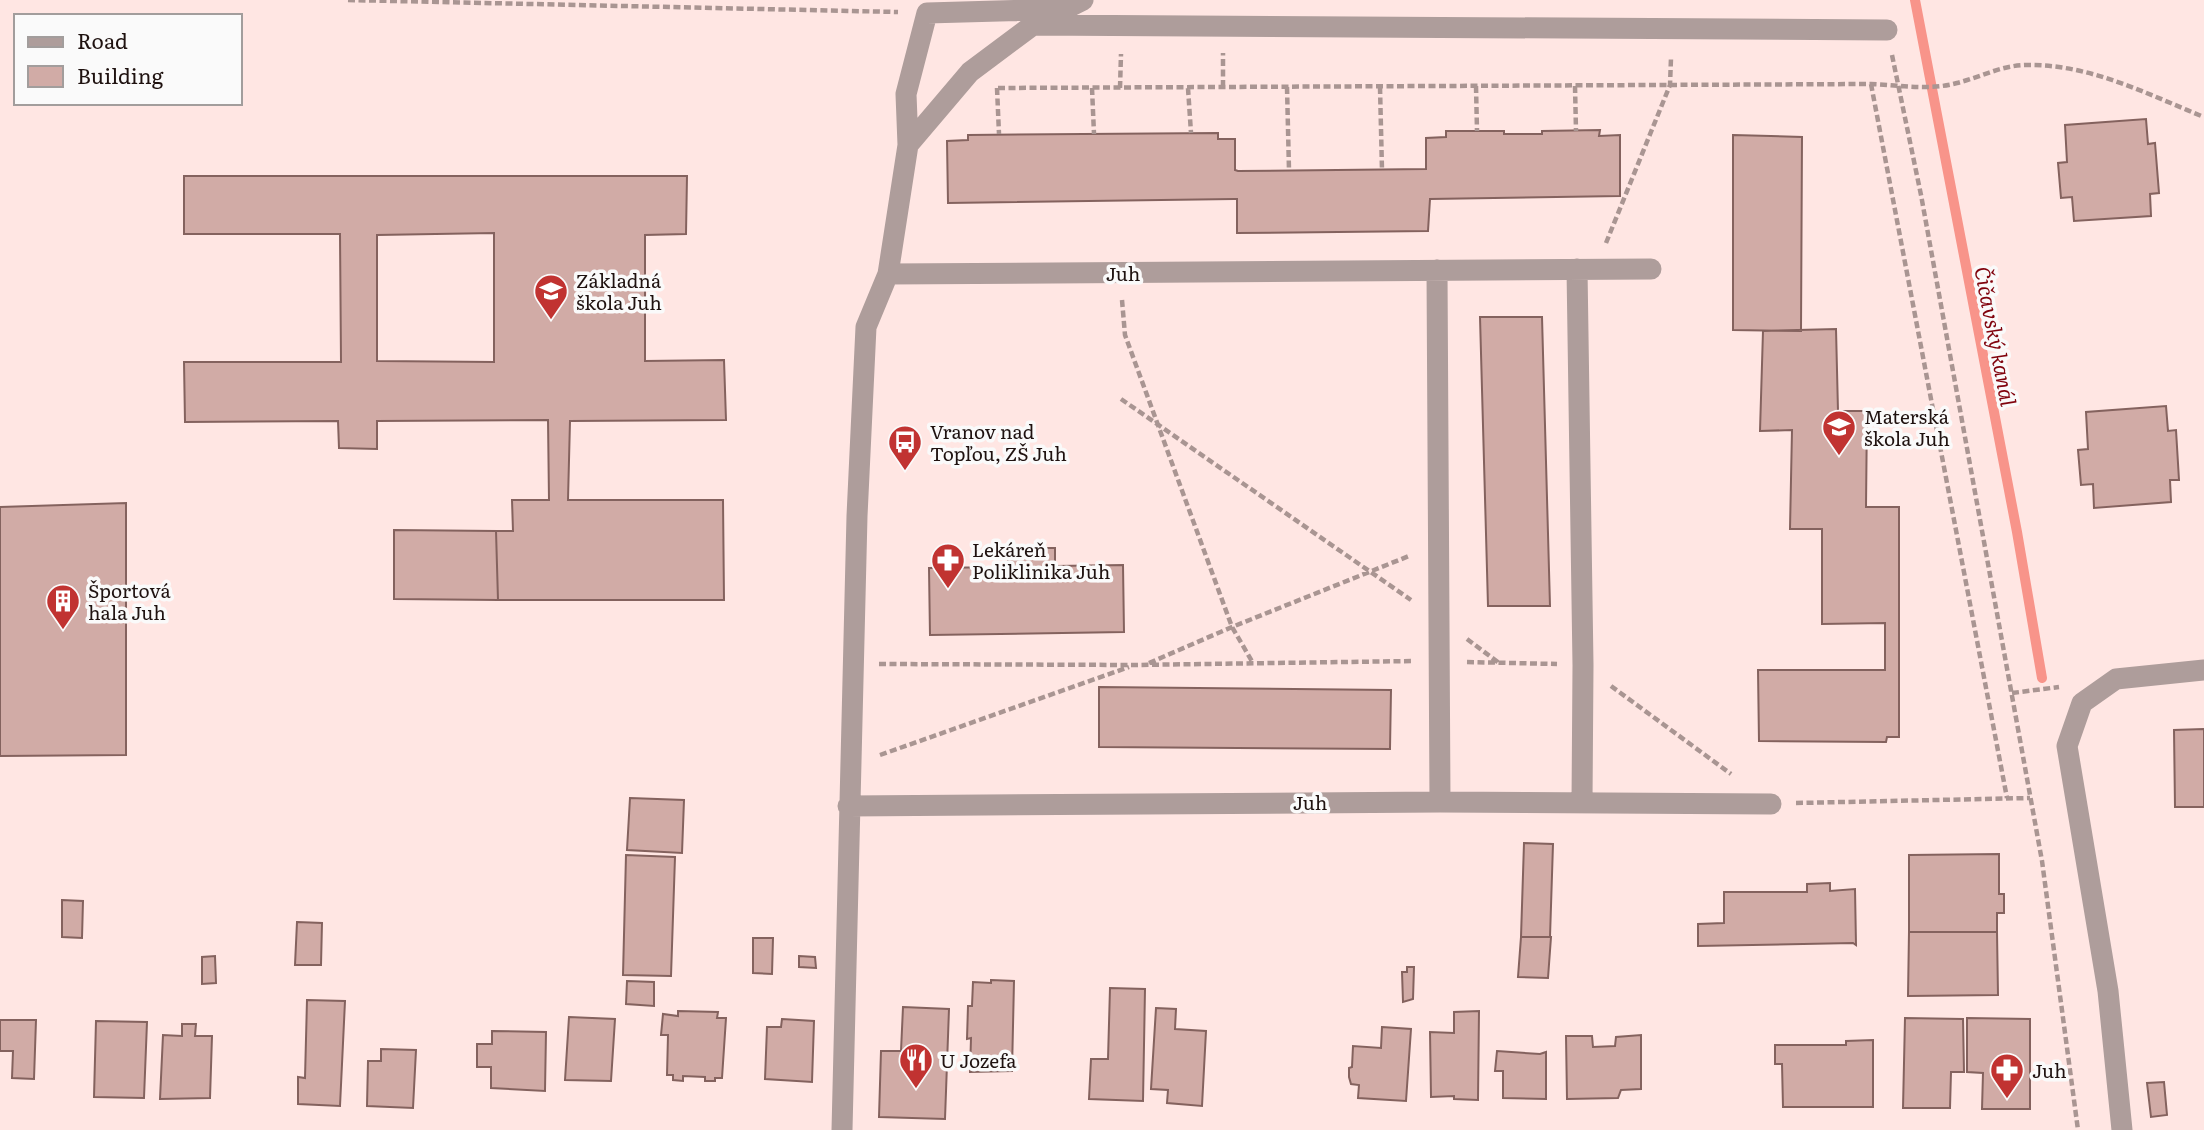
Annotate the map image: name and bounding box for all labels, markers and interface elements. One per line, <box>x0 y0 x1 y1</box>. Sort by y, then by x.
legend <box>14 14 242 105</box>
text: Road <box>77 24 128 55</box>
text: Building <box>77 59 164 90</box>
street label: Juh <box>1106 259 1140 287</box>
water label: Čičavský kanál <box>1968 263 2026 409</box>
place label: Základná škola Juh <box>576 266 662 316</box>
school or university icon: Základná škola Juh <box>532 272 570 321</box>
place label: Materská škola Juh <box>1864 402 1950 452</box>
school or university icon: Materská škola Juh <box>1820 408 1858 457</box>
place label: Vranov nad Topľou, ZŠ Juh <box>930 417 1067 467</box>
bus stop icon: Vranov nad Topľou, ZŠ Juh <box>886 423 924 472</box>
place label: Lekáreň Poliklinika Juh <box>972 535 1110 585</box>
pharmacy icon: Lekáreň Poliklinika Juh <box>929 541 967 590</box>
place label: Športová hala Juh <box>88 576 171 626</box>
building icon: Športová hala Juh <box>44 582 82 631</box>
street label: Juh <box>1293 788 1327 816</box>
restaurant icon: U Jozefa <box>897 1041 935 1090</box>
place label: U Jozefa <box>940 1046 1017 1074</box>
pharmacy icon: Juh <box>1988 1051 2026 1100</box>
place label: Juh <box>2032 1056 2067 1084</box>

